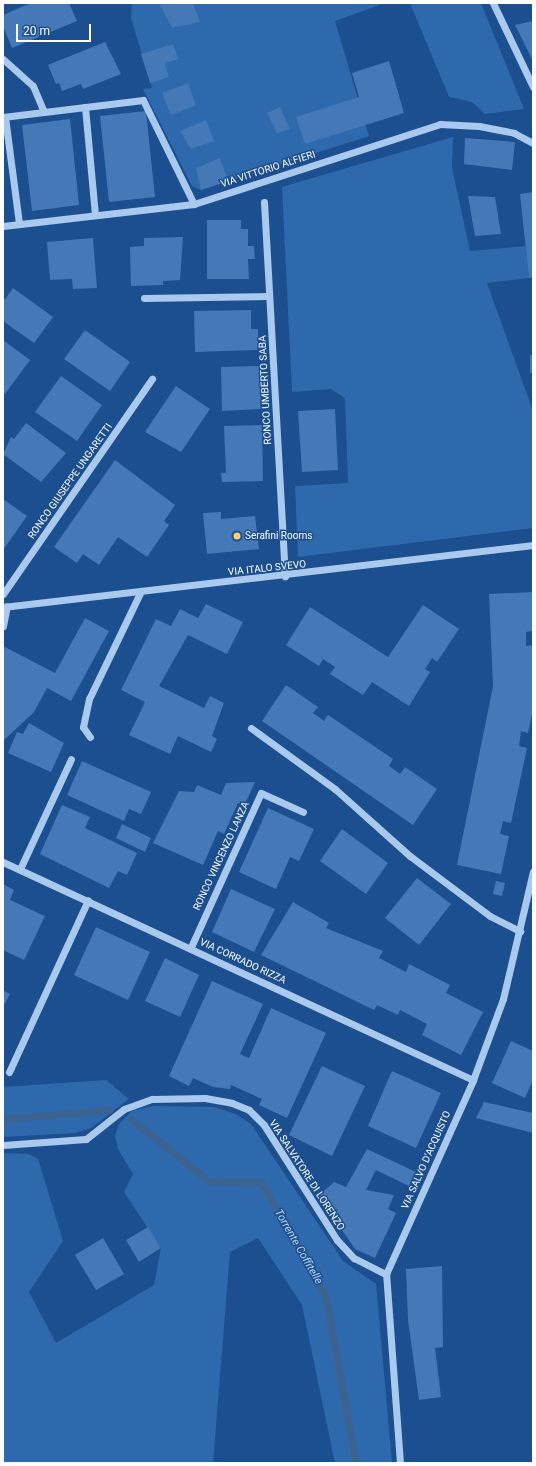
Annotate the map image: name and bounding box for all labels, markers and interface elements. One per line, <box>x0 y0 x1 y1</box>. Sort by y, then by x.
scale bar <box>18 16 93 42</box>
text: 20 m <box>23 24 50 38</box>
street label: VIA VITTORIO ALFIERI <box>219 148 317 190</box>
street label: RONCO UMBERTO SABA <box>256 335 274 445</box>
street label: RONCO GIUSEPPE UNGARETTI <box>25 421 115 541</box>
place label: Serafini Rooms <box>245 530 312 542</box>
marker: Serafini Rooms <box>232 531 242 541</box>
street label: VIA ITALO SVEVO <box>227 558 307 578</box>
street label: RONCO VINCENZO LANZA <box>191 800 251 912</box>
street label: VIA CORRADO RIZZA <box>198 936 288 986</box>
street label: VIA SALVO D'ACQUISTO <box>399 1109 453 1211</box>
street label: VIA SALVATORE DI LORENZO <box>267 1117 347 1233</box>
water label: Torrente Coffitelle <box>271 1207 325 1287</box>

